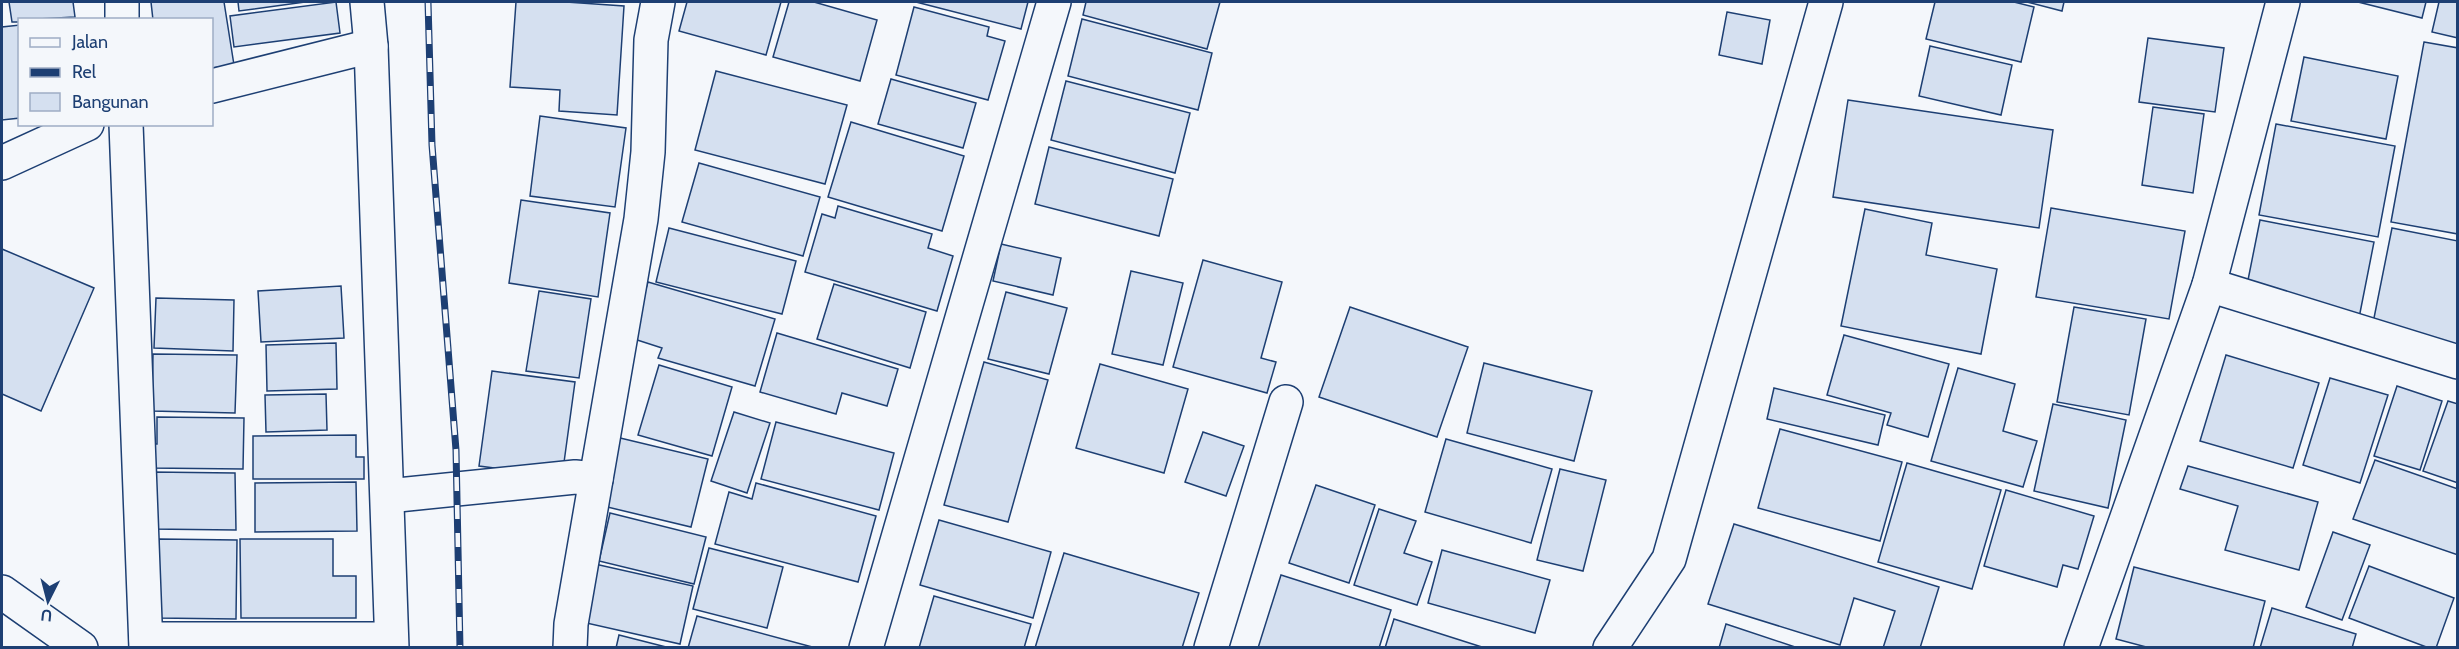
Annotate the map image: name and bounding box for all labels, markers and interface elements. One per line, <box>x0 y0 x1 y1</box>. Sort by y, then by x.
legend <box>18 18 213 126</box>
text: Jalan <box>71 31 108 53</box>
text: Rel <box>72 61 97 83</box>
text: Bangunan <box>72 91 149 113</box>
north arrow <box>18 571 78 631</box>
text: U <box>40 605 53 625</box>

